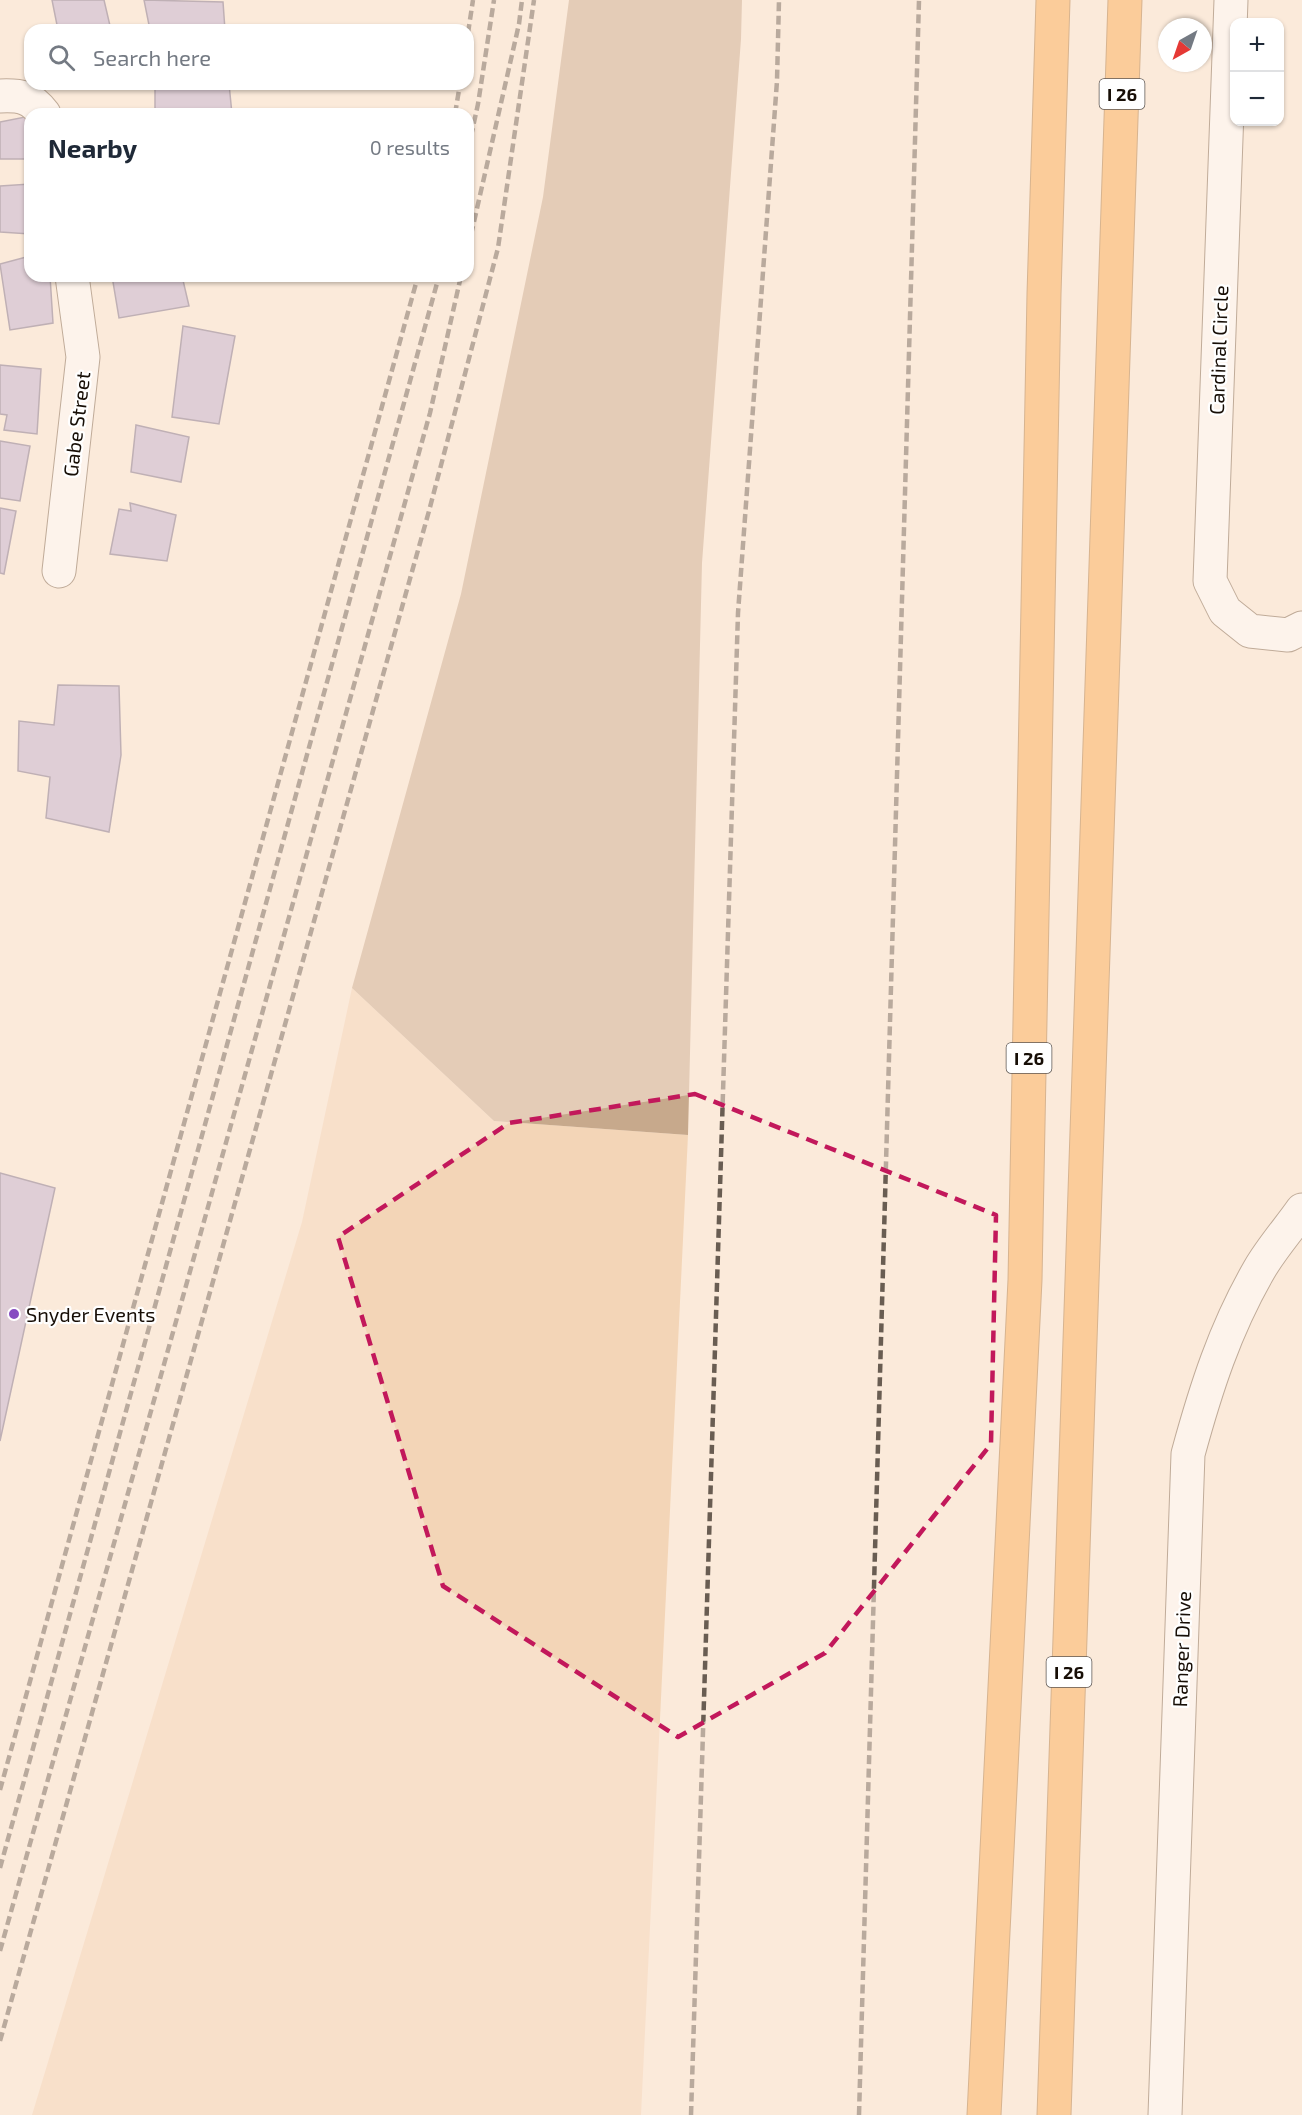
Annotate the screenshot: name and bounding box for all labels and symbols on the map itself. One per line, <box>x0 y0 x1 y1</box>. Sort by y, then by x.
north arrow <box>1158 18 1212 72</box>
road number: I 26 <box>1100 79 1144 109</box>
street label: Cardinal Circle <box>1204 285 1232 415</box>
street label: Gabe Street <box>58 370 94 478</box>
road number: I 26 <box>1006 1043 1052 1073</box>
place label: Snyder Events <box>26 1302 155 1326</box>
marker: Snyder Events <box>7 1307 21 1321</box>
street label: Ranger Drive <box>1167 1590 1195 1708</box>
road number: I 26 <box>1046 1657 1092 1687</box>

